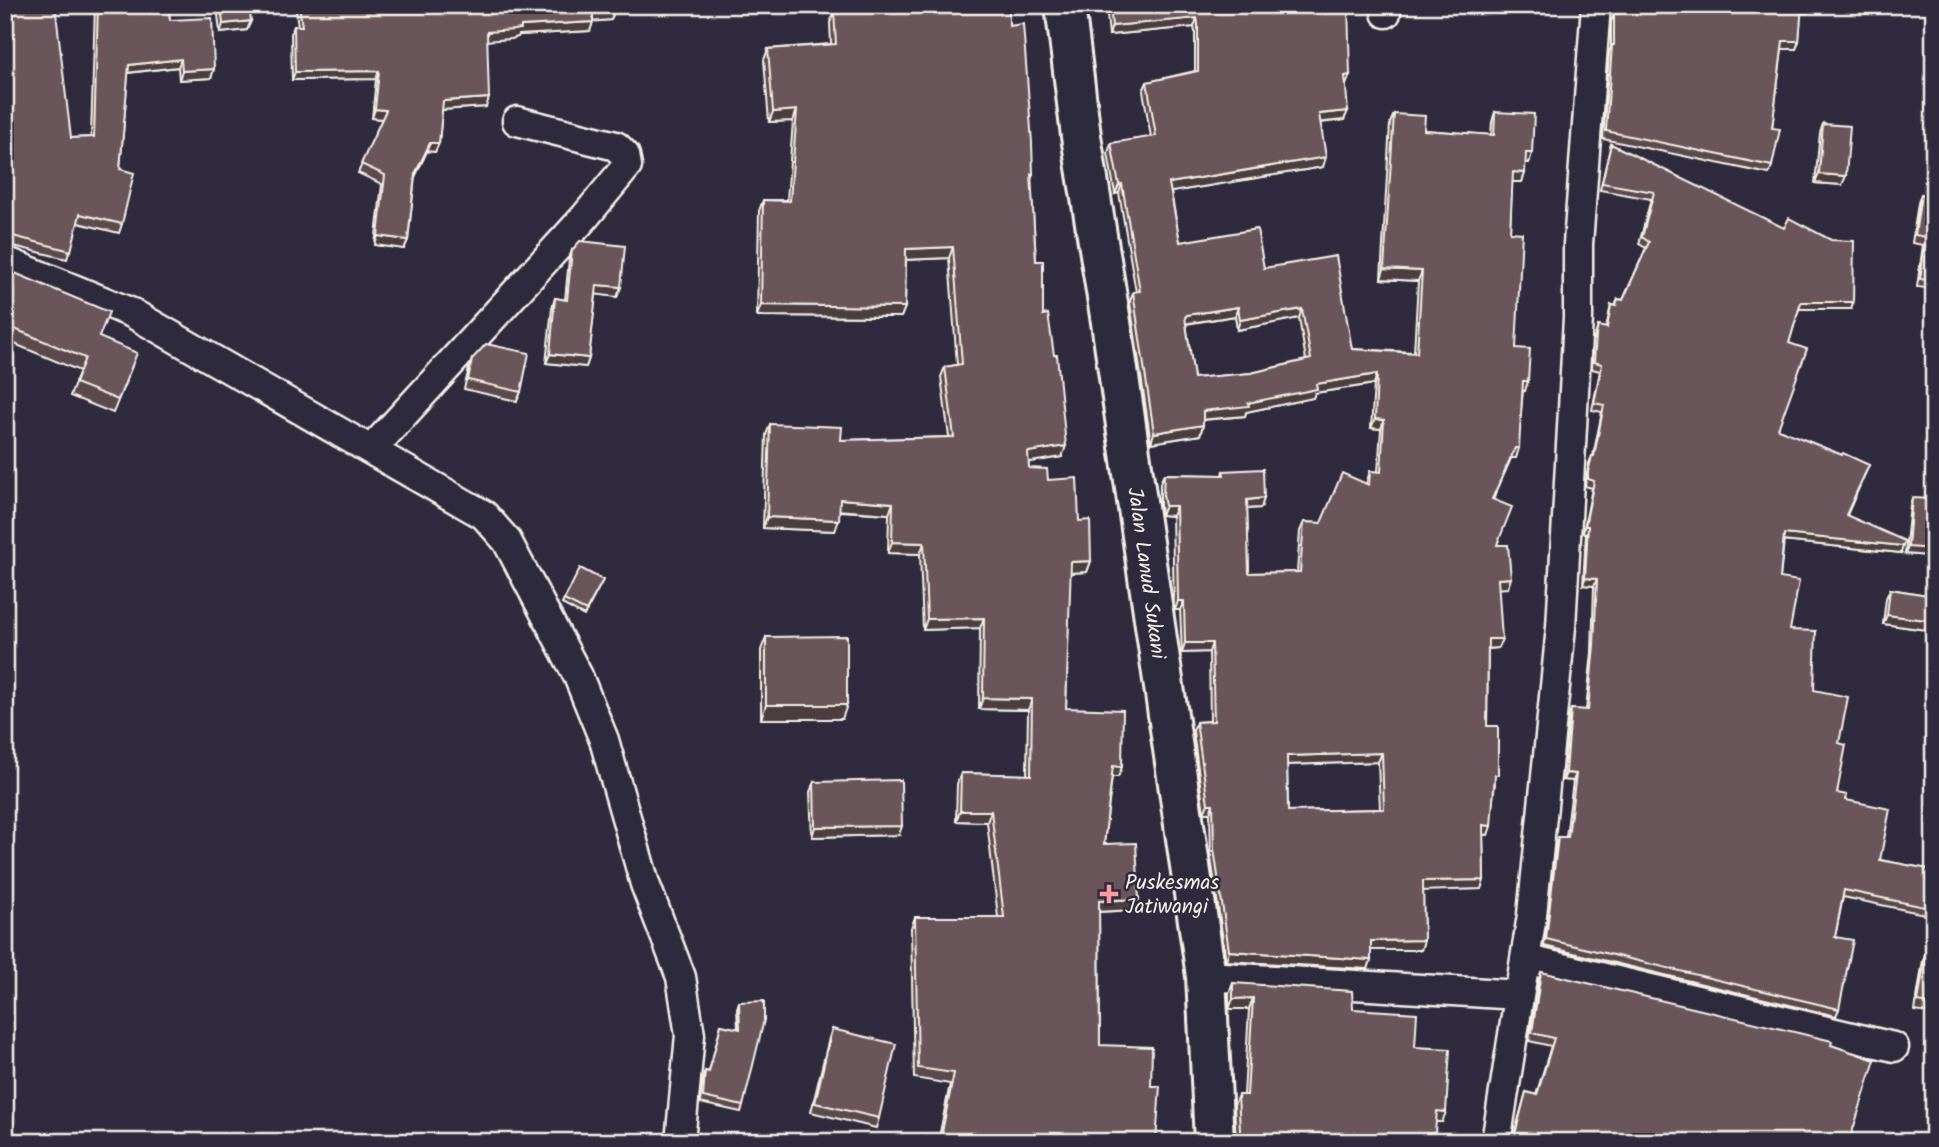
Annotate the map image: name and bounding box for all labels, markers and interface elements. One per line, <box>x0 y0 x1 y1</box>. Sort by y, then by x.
street label: Jalan Lanud Sukani <box>1117 485 1174 662</box>
place label: Puskesmas Jatiwangi <box>1125 867 1219 924</box>
marker: Puskesmas Jatiwangi <box>1099 884 1119 904</box>

